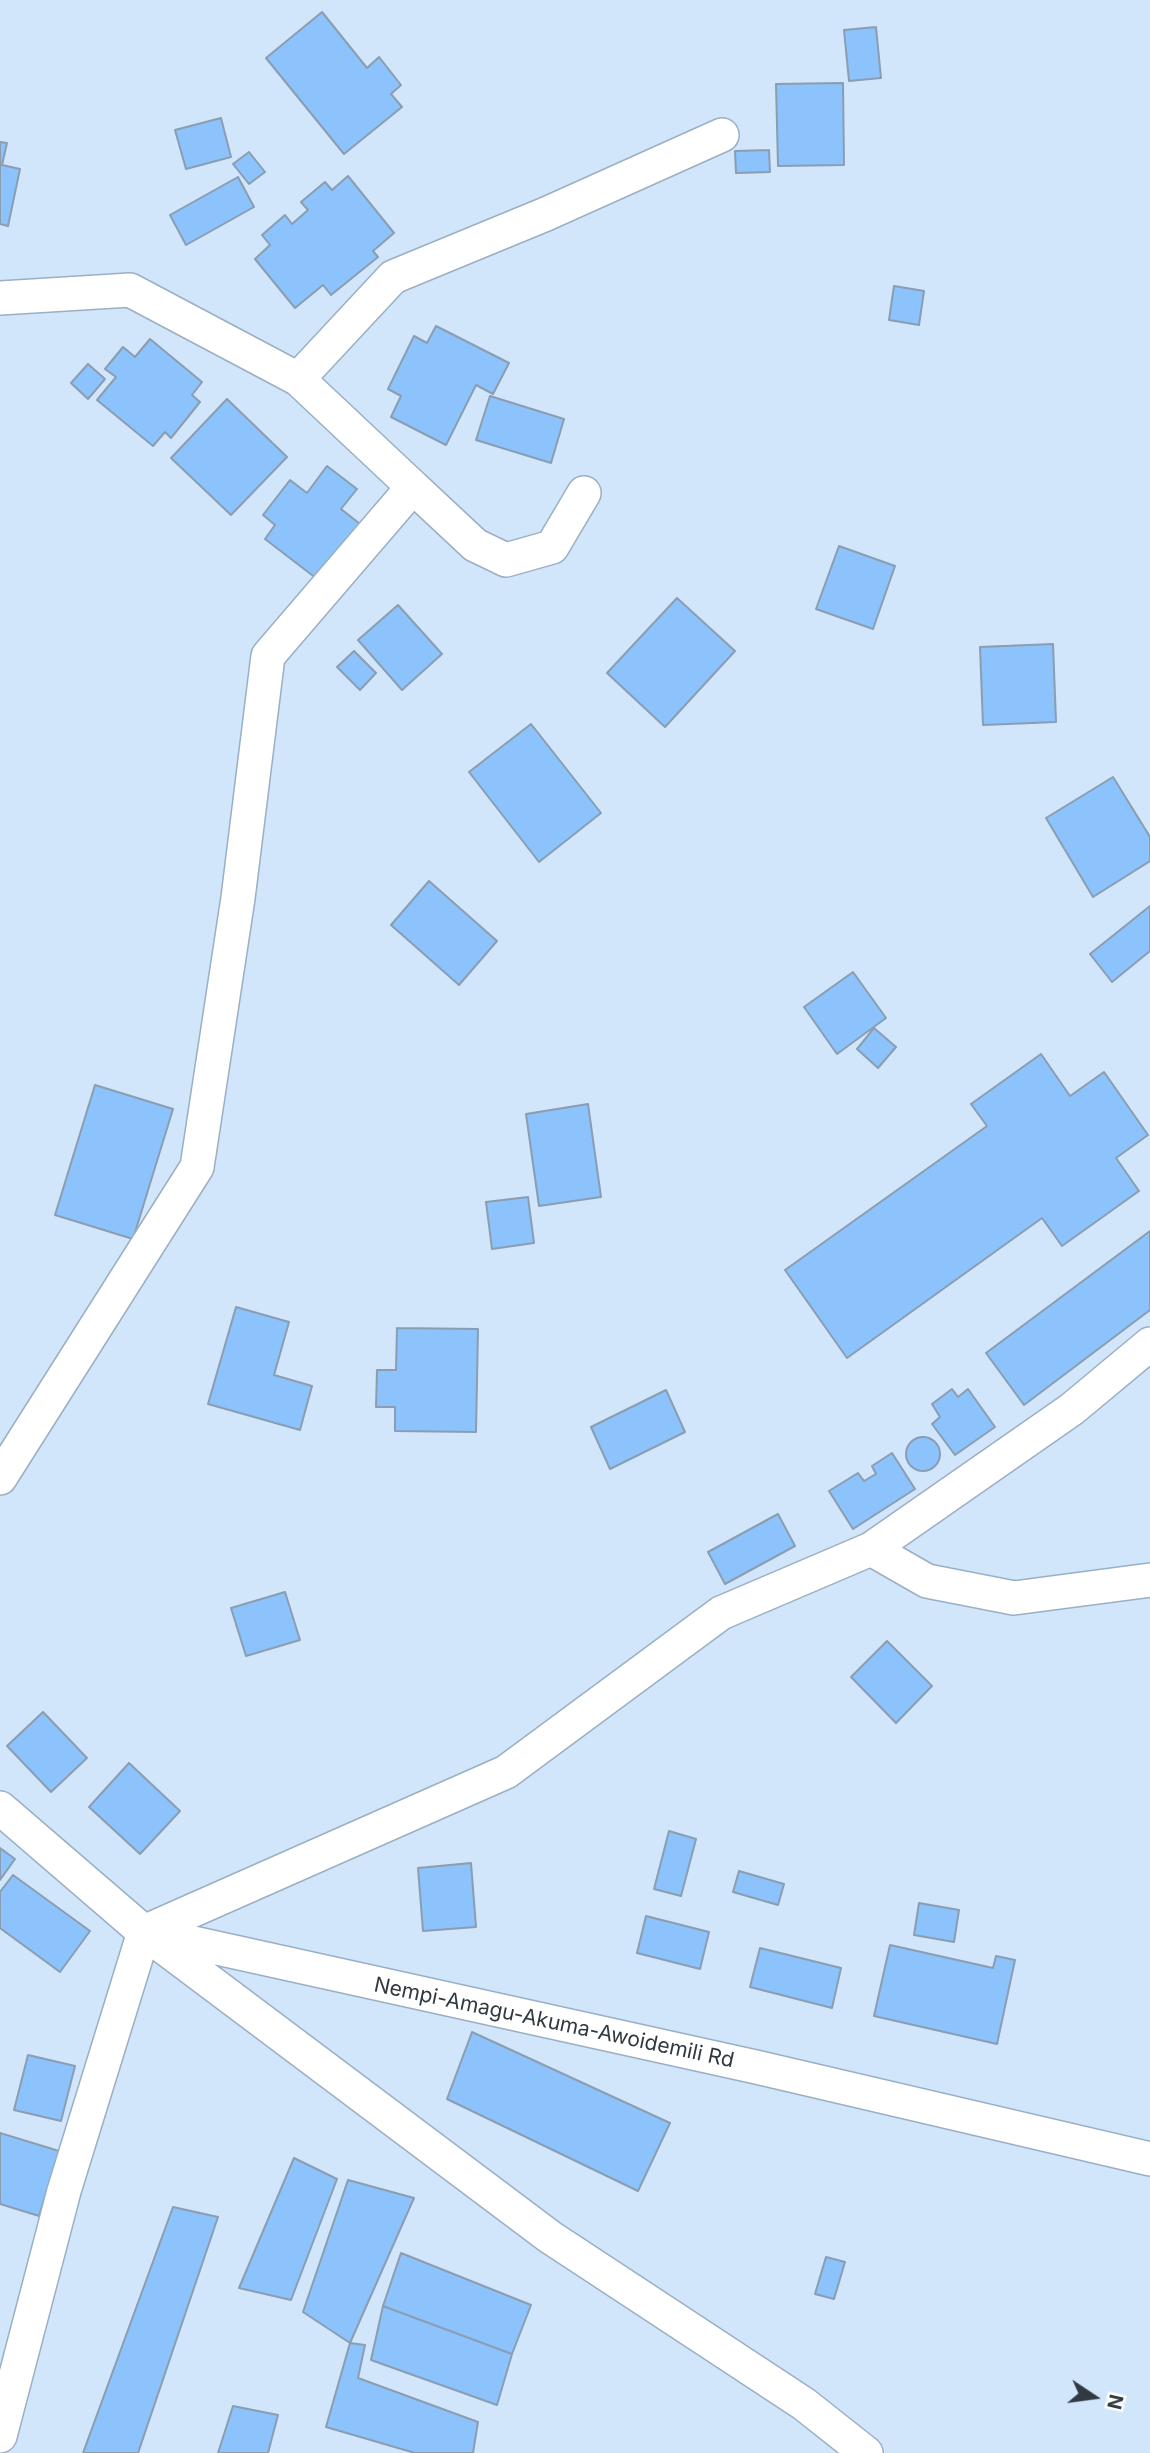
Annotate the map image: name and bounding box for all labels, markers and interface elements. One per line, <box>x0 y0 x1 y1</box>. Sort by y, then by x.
street label: Nempi-Amagu-Akuma-Awoidemili Rd <box>372 1972 736 2074</box>
north arrow <box>1059 2362 1129 2432</box>
text: N <box>1102 2392 1128 2411</box>

